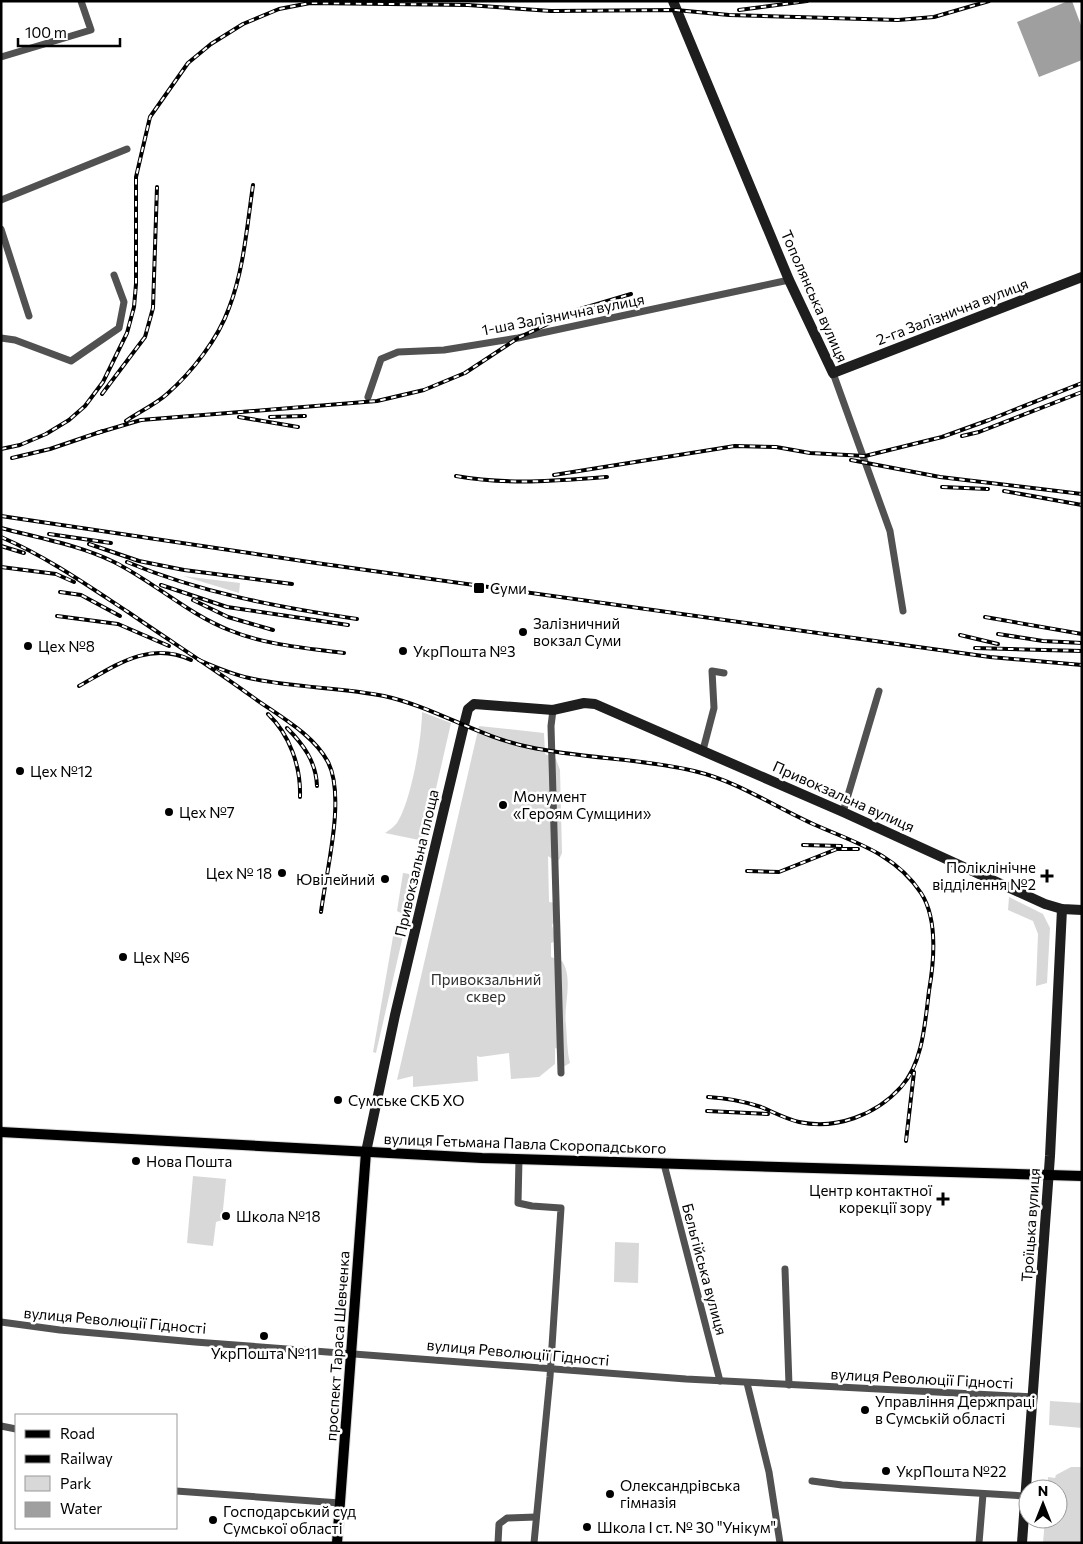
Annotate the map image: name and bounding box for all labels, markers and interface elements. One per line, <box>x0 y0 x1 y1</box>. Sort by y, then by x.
scale bar <box>18 15 120 47</box>
text: 100 m <box>25 23 67 41</box>
street label: Тополянська вулиця <box>778 227 852 365</box>
street label: 2-га Залізнична вулиця <box>873 274 1031 348</box>
street label: 1-ша Залізнична вулиця <box>480 289 646 339</box>
place label: Суми <box>490 579 527 597</box>
marker: Суми <box>472 581 486 595</box>
place label: Залізничний вокзал Суми <box>533 614 621 649</box>
marker: Залізничний вокзал Суми <box>517 626 529 638</box>
place label: Цех №8 <box>38 637 95 655</box>
marker: Цех №8 <box>22 640 34 652</box>
place label: УкрПошта №3 <box>413 642 515 660</box>
marker: УкрПошта №3 <box>397 645 409 657</box>
street label: Привокзальна вулиця <box>770 757 918 835</box>
place label: Цех №12 <box>30 762 93 780</box>
marker: Цех №12 <box>14 765 26 777</box>
place label: Монумент «Героям Сумщини» <box>513 787 652 822</box>
street label: Привокзальна площа <box>390 788 442 938</box>
marker: Монумент «Героям Сумщини» <box>497 799 509 811</box>
place label: Цех №7 <box>179 803 235 821</box>
marker: Цех №7 <box>163 806 175 818</box>
place label: Поліклінічне відділення №2 <box>932 858 1036 893</box>
place label: Цех № 18 <box>206 864 272 882</box>
marker: Цех № 18 <box>276 867 288 879</box>
marker: Поліклінічне відділення №2 <box>1040 869 1054 883</box>
place label: Ювілейний <box>296 870 375 888</box>
marker: Ювілейний <box>379 873 391 885</box>
place label: Цех №6 <box>133 948 190 966</box>
marker: Цех №6 <box>117 951 129 963</box>
park label: Привокзальний сквер <box>431 970 541 1005</box>
place label: Сумське СКБ ХО <box>348 1091 464 1109</box>
marker: Сумське СКБ ХО <box>332 1094 344 1106</box>
street label: вулиця Гетьмана Павла Скоропадського <box>383 1129 667 1157</box>
place label: Нова Пошта <box>146 1152 232 1170</box>
marker: Нова Пошта <box>130 1155 142 1167</box>
street label: Троїцька вулиця <box>1017 1167 1043 1283</box>
place label: Центр контактної корекції зору <box>809 1181 933 1216</box>
marker: Центр контактної корекції зору <box>936 1192 950 1206</box>
street label: Бельгійська вулиця <box>679 1201 731 1337</box>
place label: Школа №18 <box>236 1207 321 1225</box>
marker: Школа №18 <box>220 1210 232 1222</box>
street label: проспект Тараса Шевченка <box>321 1250 353 1442</box>
street label: вулиця Революції Гідності <box>23 1303 207 1337</box>
marker: УкрПошта №11 <box>258 1330 270 1342</box>
street label: вулиця Революції Гідності <box>426 1335 610 1369</box>
place label: УкрПошта №11 <box>211 1344 317 1362</box>
street label: вулиця Революції Гідності <box>830 1364 1014 1392</box>
place label: Управління Держпраці в Сумській області <box>875 1392 1035 1427</box>
marker: Управління Держпраці в Сумській області <box>859 1404 871 1416</box>
legend <box>15 1414 178 1529</box>
text: Road <box>60 1424 95 1442</box>
text: Railway <box>60 1449 113 1467</box>
place label: УкрПошта №22 <box>896 1462 1007 1480</box>
marker: УкрПошта №22 <box>880 1465 892 1477</box>
text: Park <box>60 1474 91 1492</box>
place label: Олександрівська гімназія <box>620 1476 740 1511</box>
north arrow <box>1018 1479 1068 1529</box>
text: N <box>1038 1482 1048 1499</box>
marker: Олександрівська гімназія <box>604 1488 616 1500</box>
text: Water <box>60 1499 102 1517</box>
place label: Господарський суд Сумської області <box>223 1502 356 1537</box>
marker: Господарський суд Сумської області <box>207 1514 219 1526</box>
place label: Школа І ст. № 30 "Унікум" <box>597 1518 776 1536</box>
marker: Школа І ст. № 30 "Унікум" <box>581 1521 593 1533</box>

